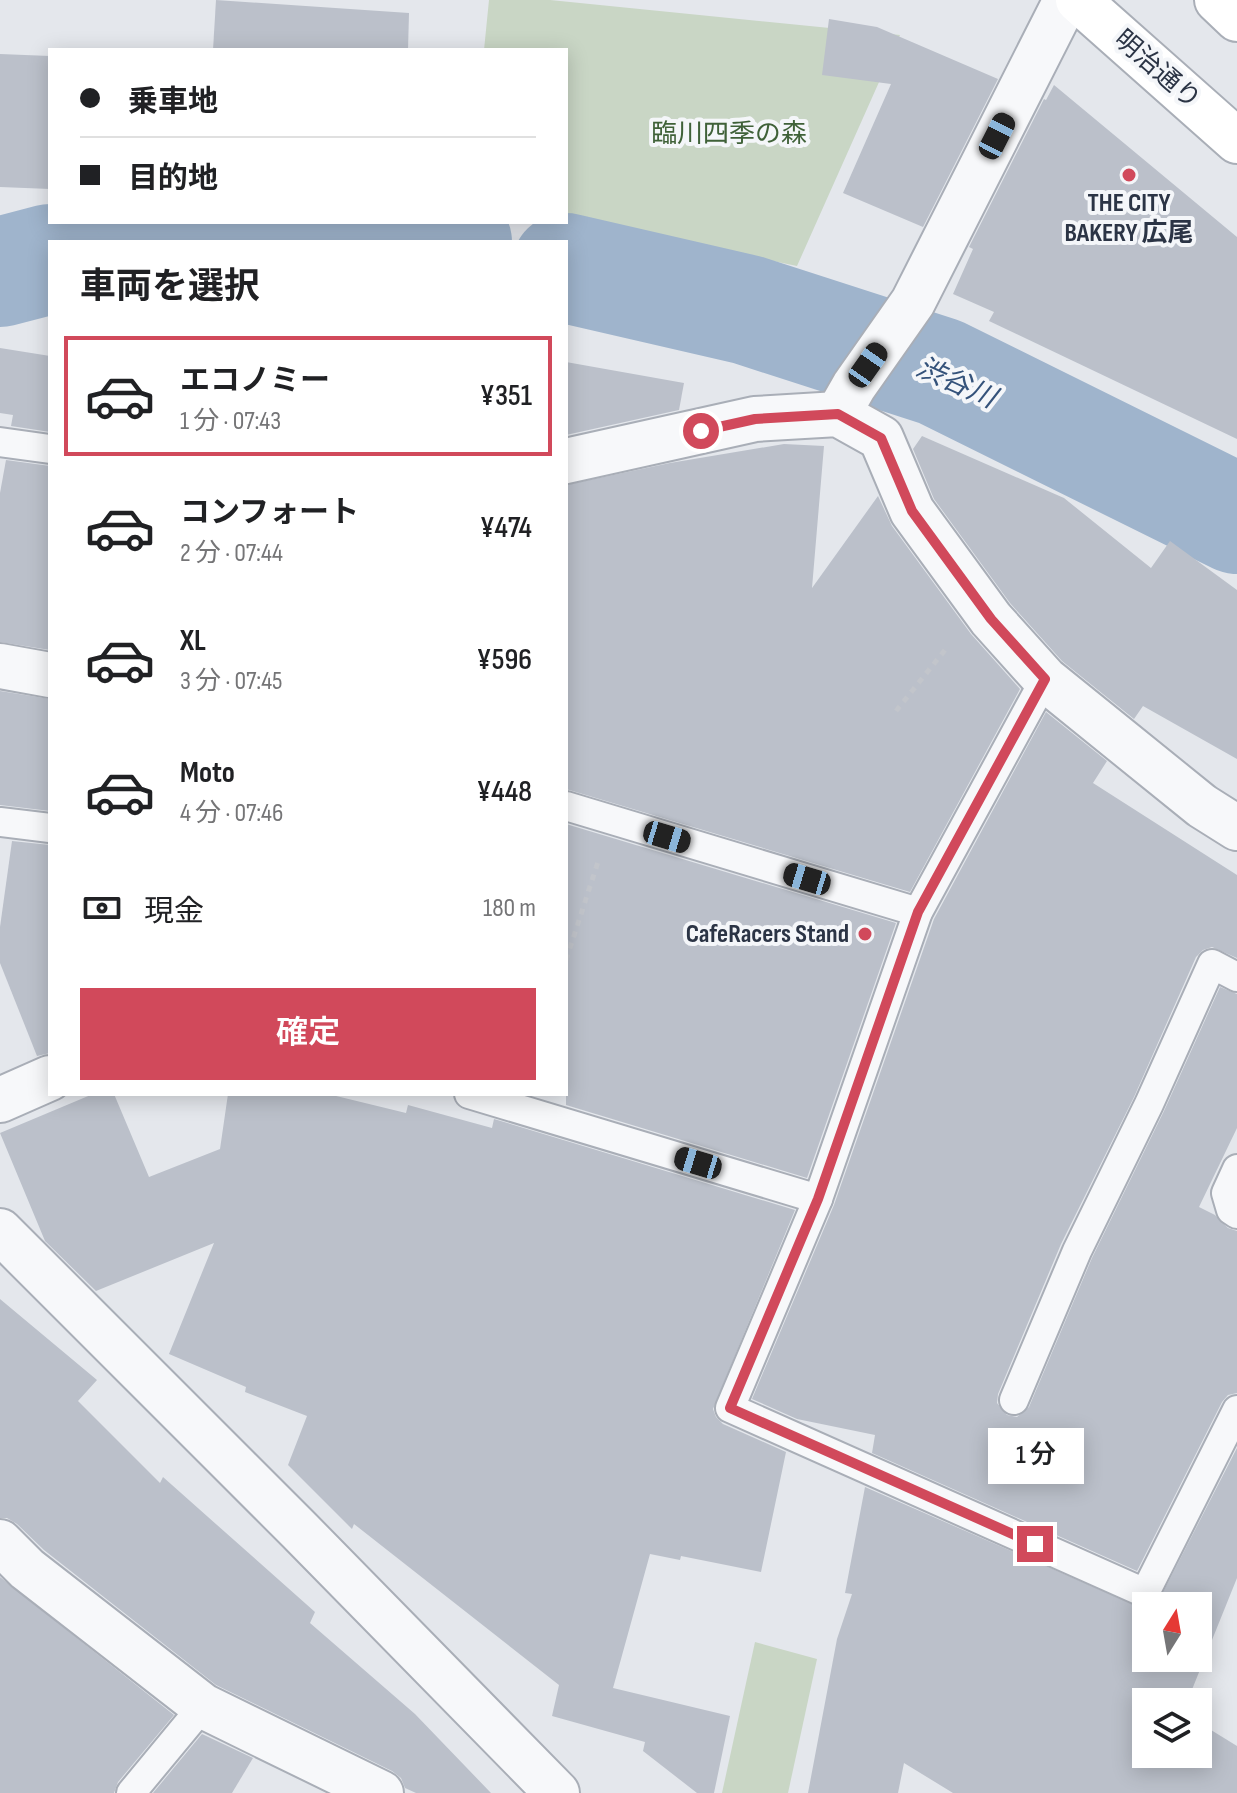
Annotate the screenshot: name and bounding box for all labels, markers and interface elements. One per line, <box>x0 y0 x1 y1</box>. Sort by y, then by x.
street label: 明治通り <box>1108 24 1206 116</box>
text: 乗車地 <box>128 84 218 120</box>
car <box>975 109 1019 163</box>
park label: 臨川四季の森 <box>651 119 807 150</box>
text: 目的地 <box>128 161 218 197</box>
marker: THE CITY BAKERY 広尾 <box>1120 166 1138 184</box>
place label: THE CITY BAKERY 広尾 <box>1065 188 1193 249</box>
text: 車両を選択 <box>80 266 260 309</box>
car <box>844 338 892 392</box>
water label: 渋谷川 <box>911 351 1004 416</box>
icon: car <box>84 360 156 432</box>
text: エコノミー <box>180 363 330 399</box>
text: ¥351 <box>480 378 532 414</box>
text: 1 分 · 07:43 <box>180 406 281 437</box>
route start <box>683 413 719 449</box>
icon: car <box>84 492 156 564</box>
text: コンフォート <box>180 495 359 531</box>
text: ¥474 <box>480 510 532 546</box>
text: 2 分 · 07:44 <box>180 538 283 569</box>
text: XL <box>180 623 206 659</box>
icon: car <box>84 624 156 696</box>
text: ¥596 <box>477 642 532 678</box>
text: 3 分 · 07:45 <box>180 666 283 697</box>
text: Moto <box>180 755 235 791</box>
icon: car <box>84 756 156 828</box>
text: ¥448 <box>477 774 532 810</box>
text: 4 分 · 07:46 <box>180 798 283 829</box>
car <box>641 819 693 855</box>
car <box>781 861 833 897</box>
icon: cash <box>80 886 124 930</box>
text: 180 m <box>483 893 536 924</box>
text: 現金 <box>144 894 204 930</box>
place label: CafeRacers Stand <box>686 919 849 950</box>
marker: CafeRacers Stand <box>856 925 874 943</box>
button: 確定 <box>80 988 536 1080</box>
car <box>672 1145 724 1181</box>
callout: 1 分 <box>987 1428 1083 1484</box>
text: 1 分 <box>1016 1440 1056 1471</box>
route end <box>1017 1526 1053 1562</box>
north arrow <box>1132 1592 1212 1672</box>
map controls <box>1132 1592 1212 1768</box>
button: layers <box>1132 1688 1212 1768</box>

